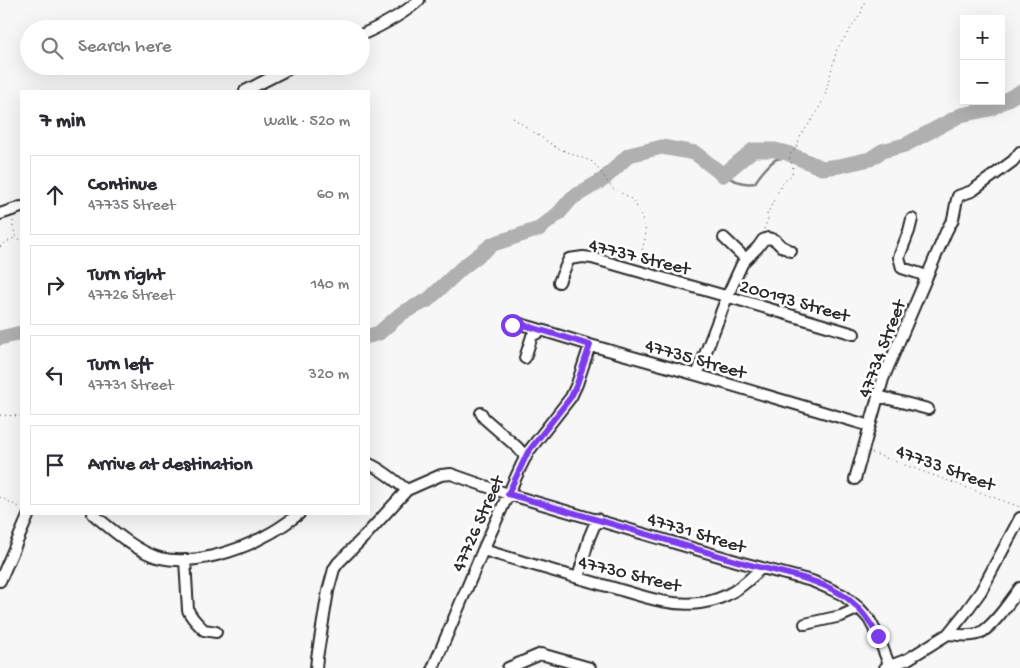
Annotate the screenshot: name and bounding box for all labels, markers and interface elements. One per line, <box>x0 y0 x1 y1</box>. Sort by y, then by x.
map controls <box>960 15 1005 105</box>
button: + <box>960 15 1005 60</box>
search box <box>20 20 370 75</box>
icon: search <box>38 34 66 62</box>
text: Search here <box>78 36 172 59</box>
button: − <box>960 60 1005 105</box>
text: 7 min <box>40 110 85 135</box>
text: Walk · 520 m <box>264 113 350 132</box>
text: Continue <box>88 174 157 197</box>
icon: ahead <box>41 181 69 209</box>
text: 60 m <box>317 186 349 205</box>
text: 47735 Street <box>88 197 175 216</box>
street label: 47737 Street <box>586 235 694 283</box>
text: Turn right <box>88 264 164 287</box>
icon: right <box>41 271 69 299</box>
text: 140 m <box>311 276 349 295</box>
street label: 200193 Street <box>737 276 854 330</box>
text: 47726 Street <box>88 287 175 306</box>
street label: 47734 Street <box>854 295 913 401</box>
route start <box>501 314 524 337</box>
street label: 47735 Street <box>642 335 750 386</box>
text: Turn left <box>88 354 152 377</box>
icon: left <box>41 361 69 389</box>
text: 320 m <box>309 366 349 385</box>
text: 47731 Street <box>88 377 173 396</box>
street label: 47733 Street <box>892 441 1000 499</box>
icon: arrive <box>41 451 69 479</box>
text: Arrive at destination <box>88 454 252 477</box>
street label: 47726 Street <box>448 471 512 576</box>
street label: 47731 Street <box>644 509 750 561</box>
street label: 47730 Street <box>576 552 685 600</box>
route end <box>867 625 890 648</box>

